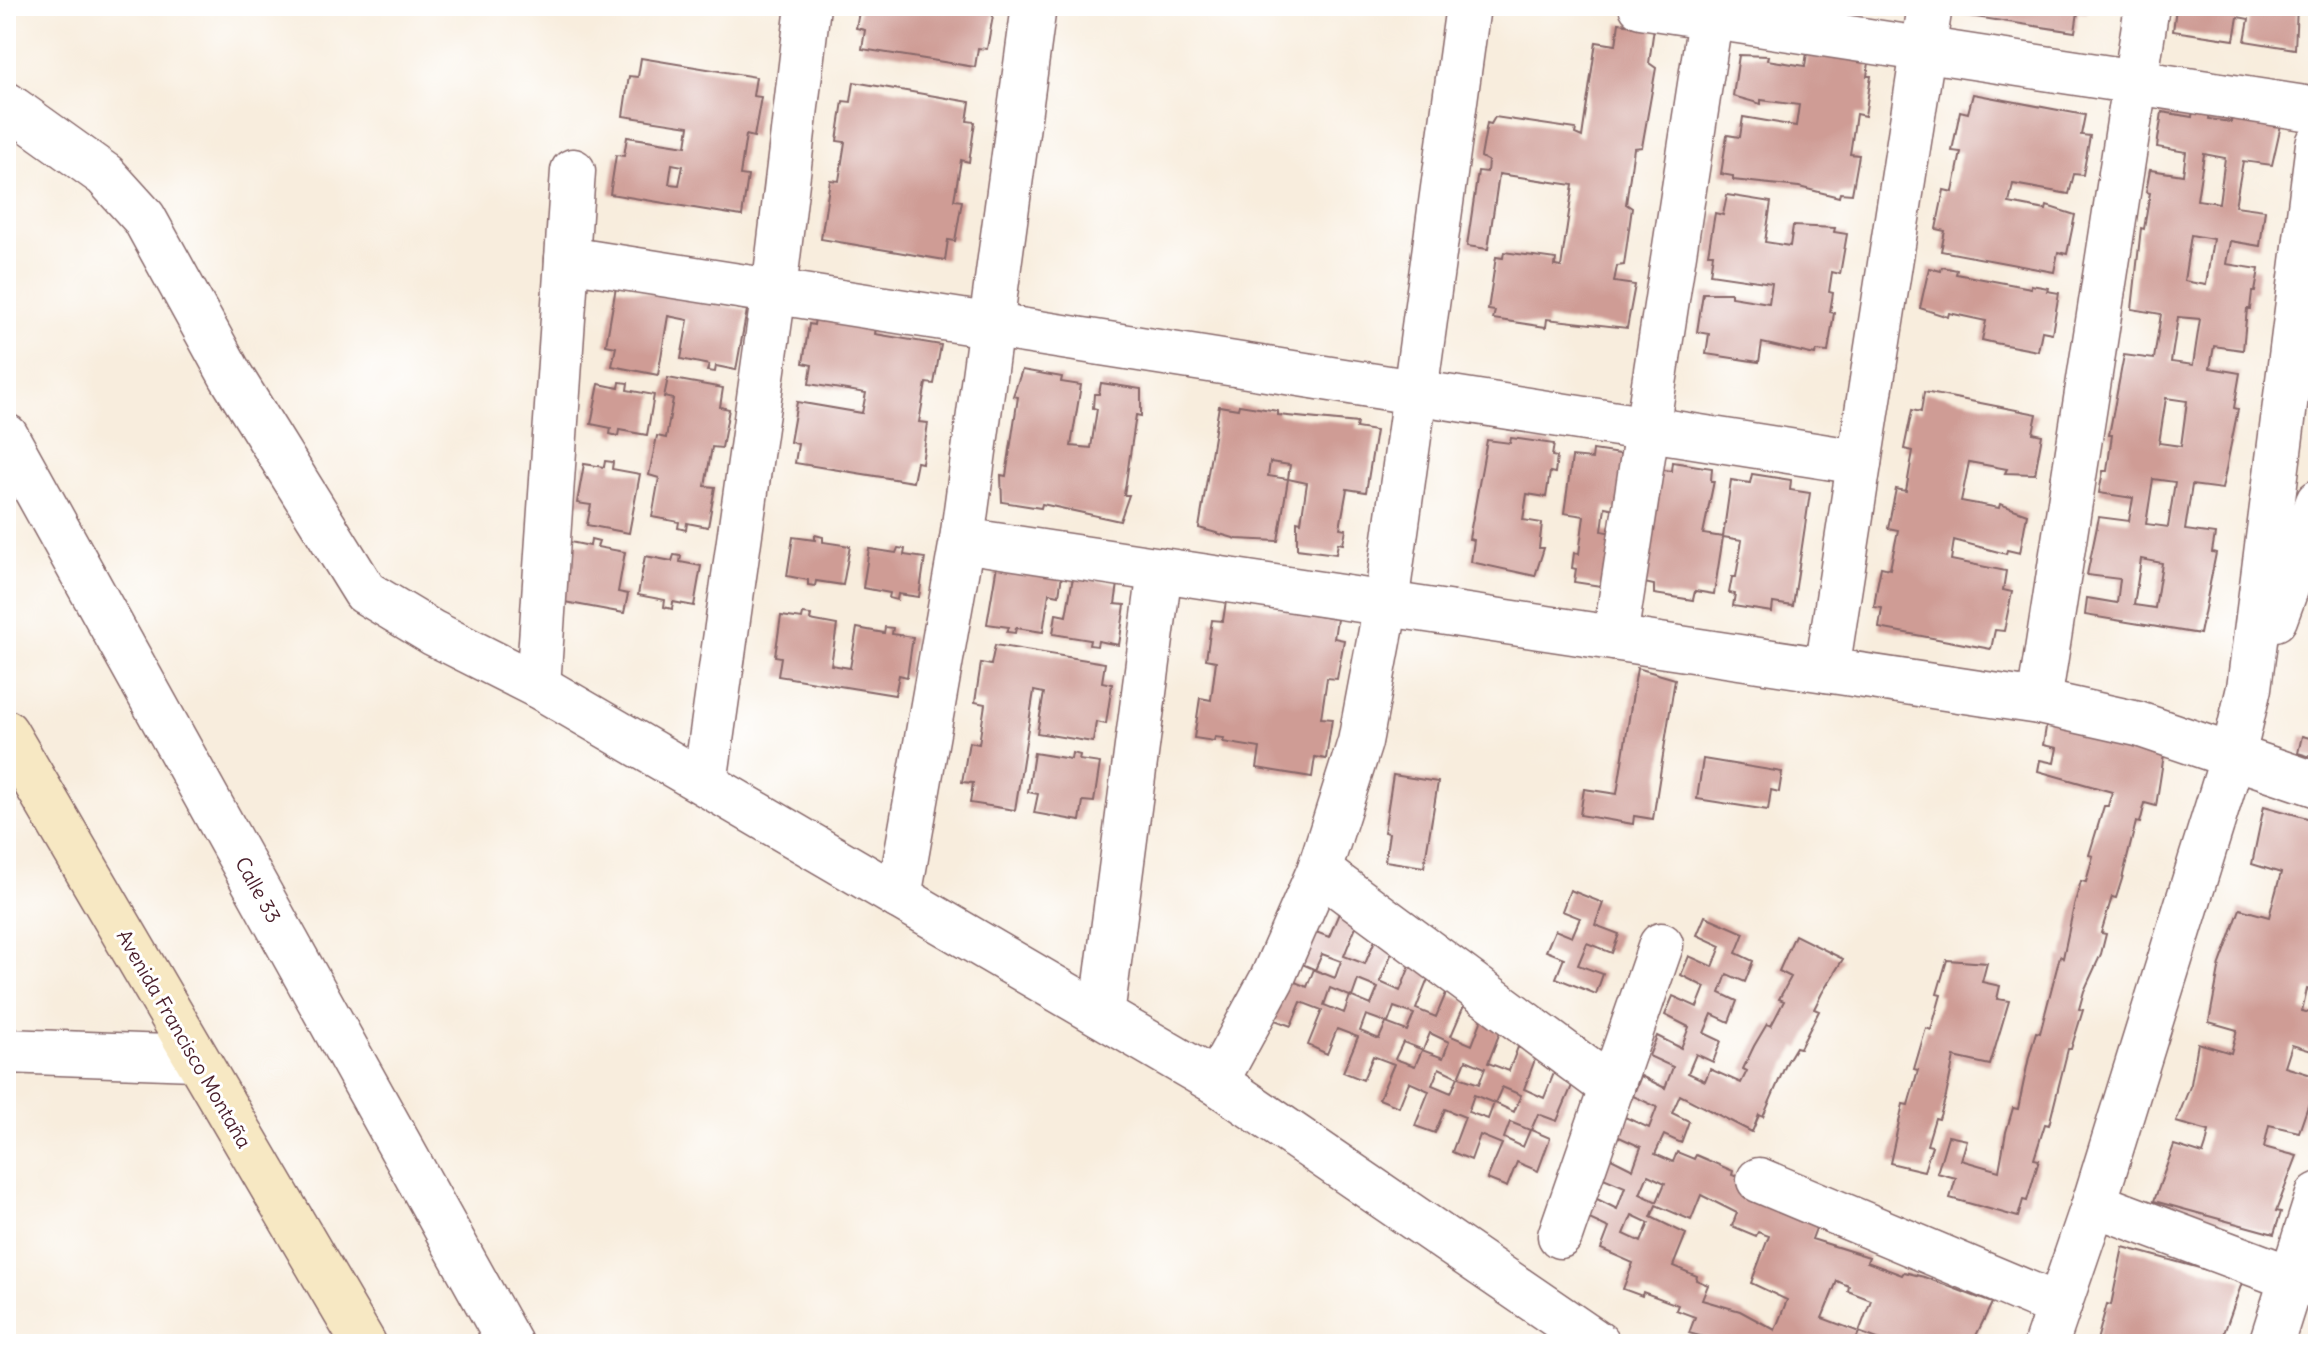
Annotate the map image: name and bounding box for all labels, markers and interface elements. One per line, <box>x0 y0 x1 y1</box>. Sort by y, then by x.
street label: Calle 33 <box>230 852 287 927</box>
street label: Avenida Francisco Montaña <box>112 925 257 1152</box>

